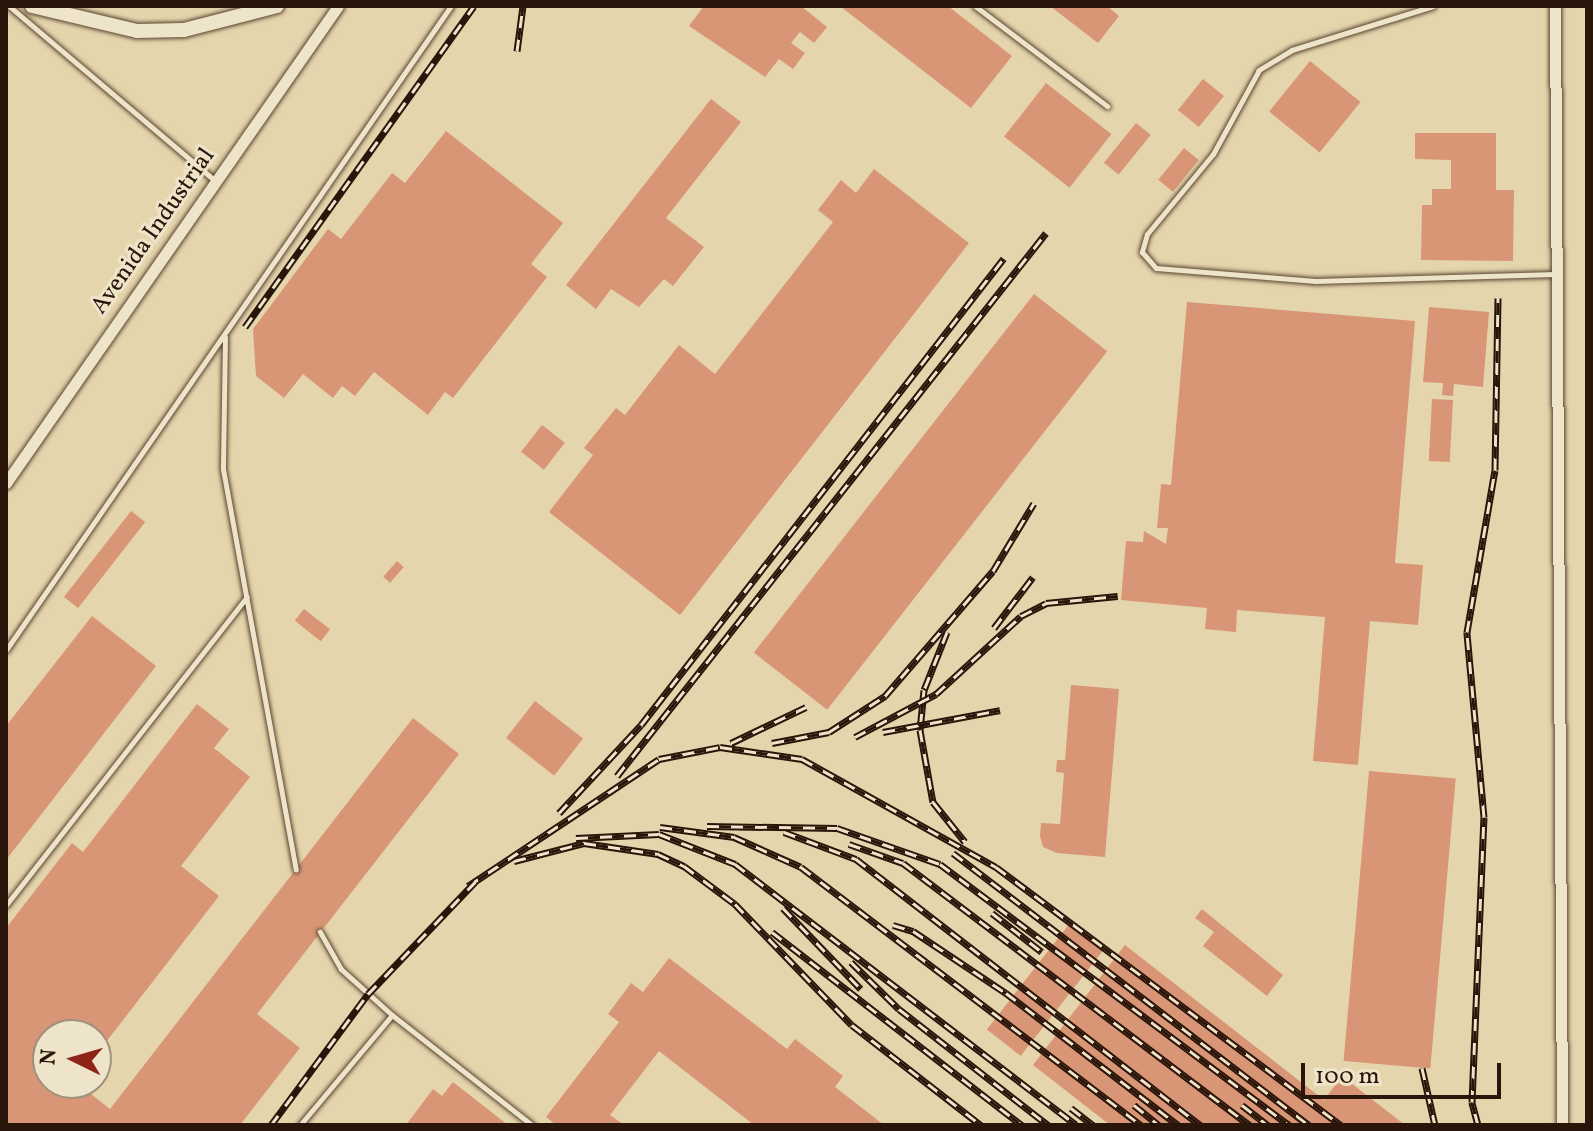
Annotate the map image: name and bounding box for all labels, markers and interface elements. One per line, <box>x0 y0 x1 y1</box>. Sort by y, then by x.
street label: Avenida Industrial <box>86 143 222 321</box>
north arrow <box>32 1019 112 1099</box>
scale bar <box>1305 1047 1505 1097</box>
text: N <box>33 1048 66 1066</box>
text: 100 m <box>1315 1060 1380 1094</box>

